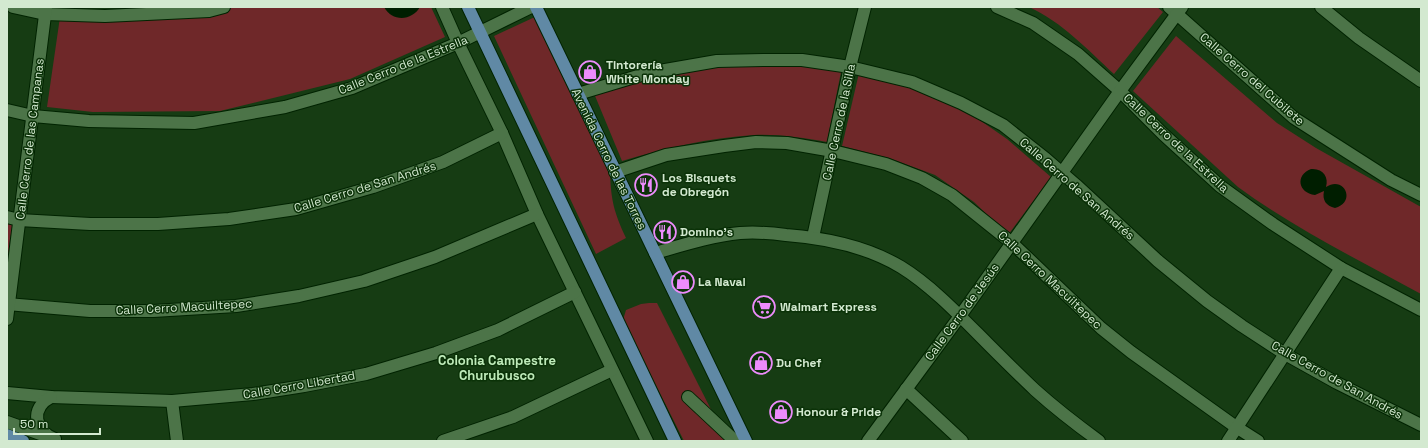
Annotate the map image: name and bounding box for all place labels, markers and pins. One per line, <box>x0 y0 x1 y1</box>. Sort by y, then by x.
place label: Tintorería White Monday <box>606 57 690 87</box>
shop icon: Tintorería White Monday <box>577 59 603 85</box>
place label: Los Bisquets de Obregón <box>662 170 736 200</box>
restaurant icon: Los Bisquets de Obregón <box>633 172 659 198</box>
restaurant icon: Domino's <box>652 219 678 245</box>
place label: Domino's <box>680 224 733 240</box>
shop icon: La Naval <box>670 269 696 295</box>
place label: La Naval <box>698 274 746 290</box>
supermarket icon: Walmart Express <box>751 294 777 320</box>
place label: Walmart Express <box>780 299 877 315</box>
shop icon: Du Chef <box>748 350 774 376</box>
place label: Du Chef <box>776 355 822 371</box>
shop icon: Honour & Pride <box>768 399 794 425</box>
place label: Honour & Pride <box>796 404 881 420</box>

